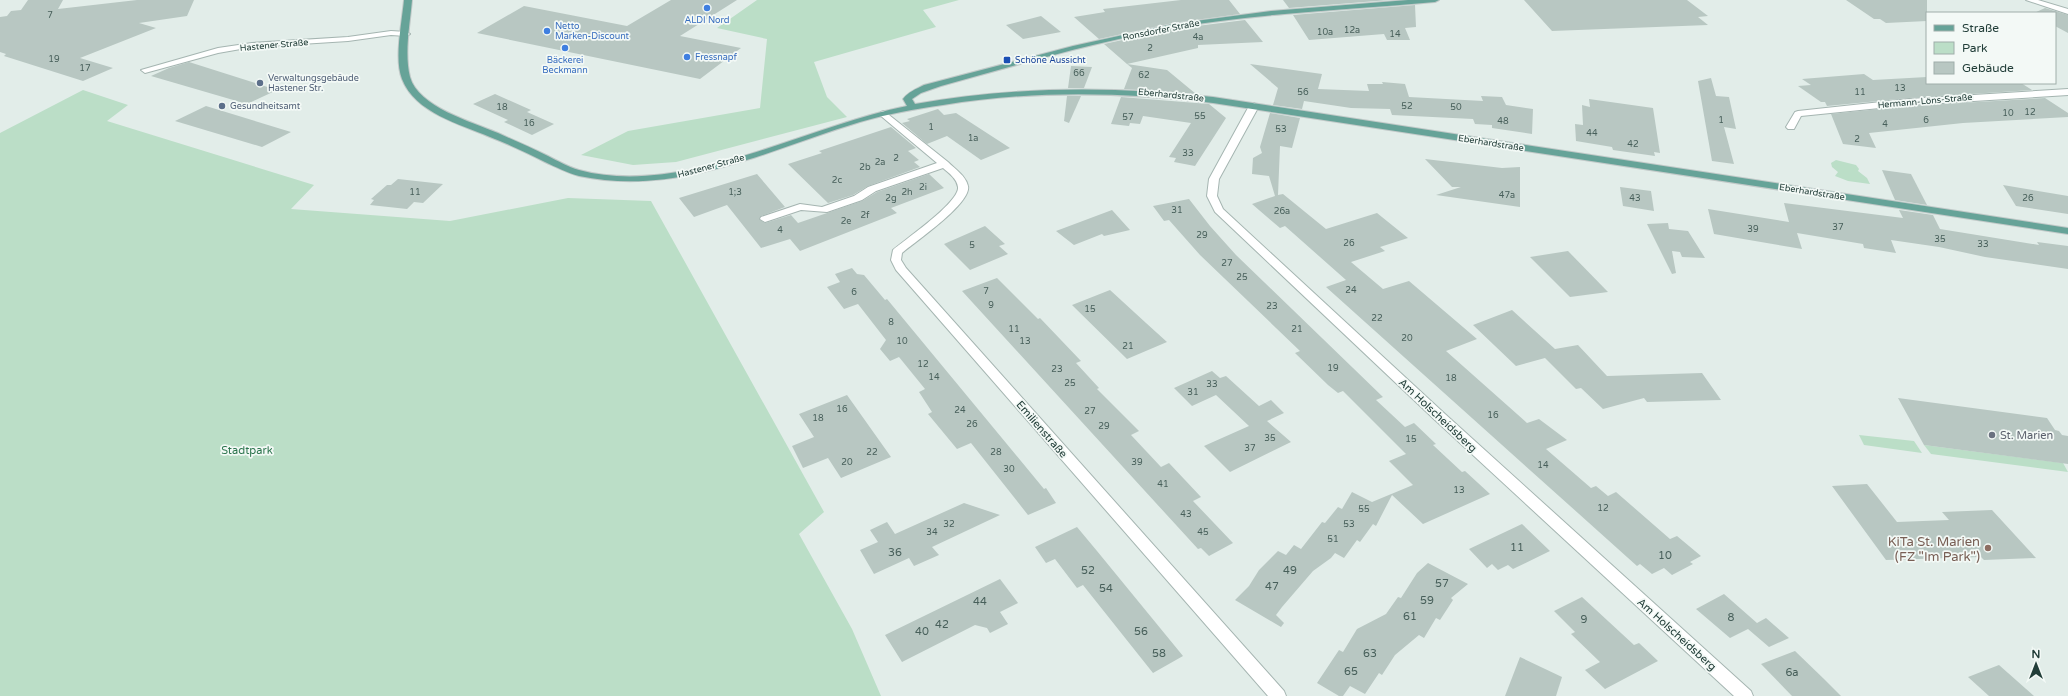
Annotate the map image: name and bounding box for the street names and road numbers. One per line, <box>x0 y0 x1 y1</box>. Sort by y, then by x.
street label: Ronsdorfer Straße <box>1122 18 1201 43</box>
street label: Hastener Straße <box>239 37 309 54</box>
street label: Eberhardstraße <box>1137 87 1204 104</box>
street label: Hermann-Löns-Straße <box>1877 92 1973 111</box>
street label: Eberhardstraße <box>1457 133 1525 154</box>
street label: Hastener Straße <box>676 152 746 181</box>
street label: Eberhardstraße <box>1778 182 1846 203</box>
street label: Am Holscheidsberg <box>1396 376 1479 455</box>
street label: Emilienstraße <box>1013 398 1070 460</box>
street label: Am Holscheidsberg <box>1634 595 1719 673</box>

